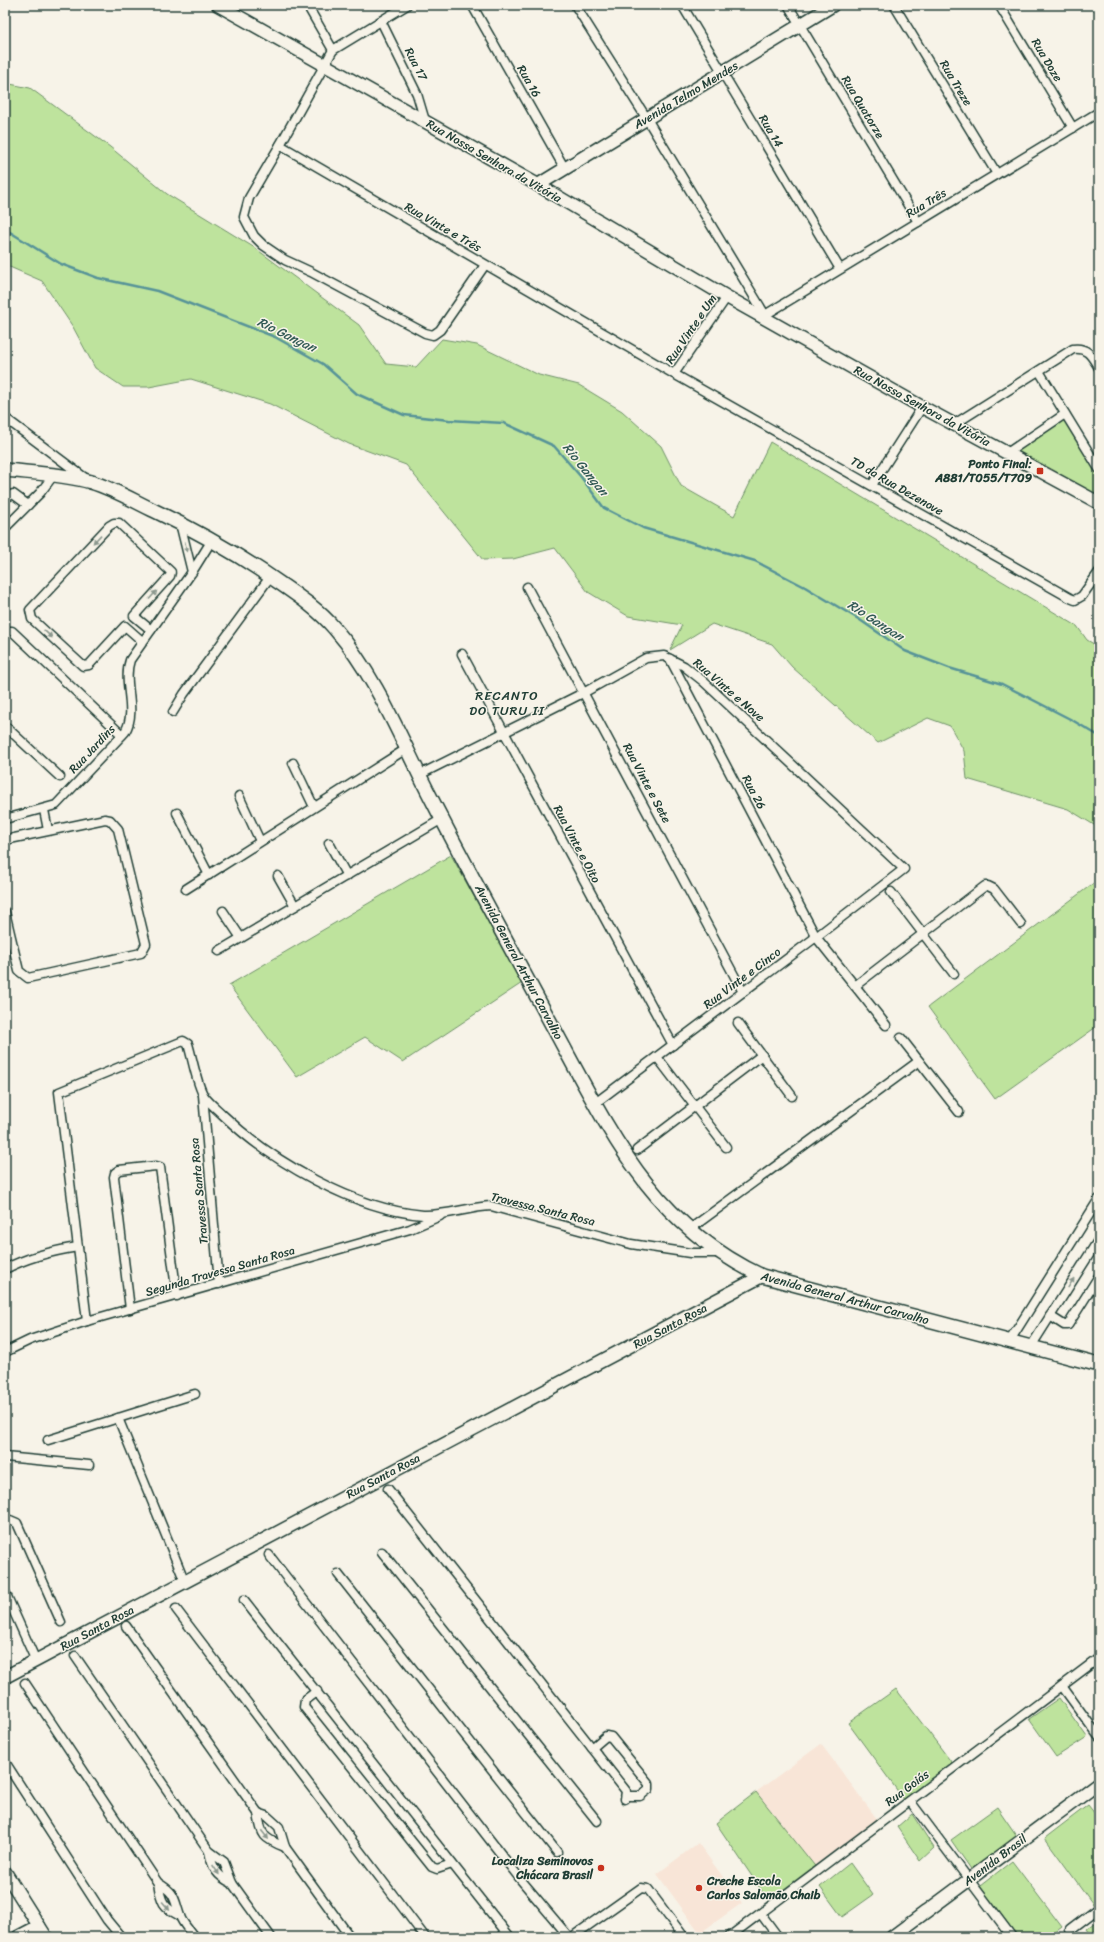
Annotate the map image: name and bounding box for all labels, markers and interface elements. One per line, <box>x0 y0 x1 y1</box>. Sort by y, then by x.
street label: Rua Doze <box>1025 34 1069 86</box>
street label: Rua 17 <box>398 43 434 86</box>
street label: Avenida Telmo Mendes <box>628 55 743 136</box>
street label: Rua Treze <box>934 56 978 110</box>
street label: Rua 16 <box>511 60 547 102</box>
street label: Rua Quatorze <box>835 71 891 143</box>
street label: Rua 14 <box>752 110 790 152</box>
street label: Rua Nossa Senhora da Vitória <box>422 113 567 209</box>
street label: Rua Três <box>901 182 951 224</box>
street label: Rua Vinte e Três <box>400 196 486 258</box>
street label: Rua Vinte e Um <box>659 289 723 369</box>
water label: Rio Gangan <box>253 310 322 359</box>
street label: Rua Nossa Senhora da Vitória <box>849 359 995 453</box>
water label: Rio Gangan <box>557 438 616 503</box>
street label: TD da Rua Dezenove <box>846 450 948 522</box>
place label: Ponto Final: A881/T055/T709 <box>934 453 1033 489</box>
marker: Ponto Final: A881/T055/T709 <box>1035 466 1045 476</box>
one-way arrow <box>92 534 102 544</box>
one-way arrow <box>183 541 189 554</box>
one-way arrow <box>148 590 158 600</box>
water label: Rio Gangan <box>843 594 910 648</box>
one-way arrow <box>43 630 53 639</box>
street label: Rua Vinte e Nove <box>688 652 770 728</box>
district label: RECANTO DO TURU II <box>469 684 545 722</box>
street label: Rua Jardins <box>63 719 121 779</box>
street label: Rua Vinte e Sete <box>617 739 677 827</box>
street label: Rua 26 <box>736 771 772 813</box>
street label: Rua Vinte e Oito <box>547 801 607 887</box>
street label: Avenida General Arthur Carvalho <box>468 879 569 1044</box>
street label: Rua Vinte e Cinco <box>698 941 786 1015</box>
street label: Travessa Santa Rosa <box>183 1137 215 1245</box>
street label: Travessa Santa Rosa <box>489 1185 597 1233</box>
street label: Segunda Travessa Santa Rosa <box>143 1239 297 1303</box>
street label: Avenida General Arthur Carvalho <box>757 1265 932 1331</box>
one-way arrow <box>1067 1278 1075 1288</box>
street label: Rua Santa Rosa <box>629 1297 711 1355</box>
street label: Rua Santa Rosa <box>342 1447 424 1505</box>
street label: Rua Santa Rosa <box>56 1599 138 1657</box>
street label: Rua Goiás <box>880 1764 934 1812</box>
street label: Avenida Brasil <box>957 1828 1032 1892</box>
one-way arrow <box>261 1830 269 1840</box>
place label: Localiza Seminovos Chácara Brasil <box>492 1850 594 1886</box>
marker: Localiza Seminovos Chácara Brasil <box>596 1863 606 1873</box>
one-way arrow <box>212 1865 220 1876</box>
place label: Creche Escola Carlos Salomão Chaib <box>706 1870 821 1906</box>
marker: Creche Escola Carlos Salomão Chaib <box>694 1883 704 1893</box>
one-way arrow <box>162 1901 171 1911</box>

